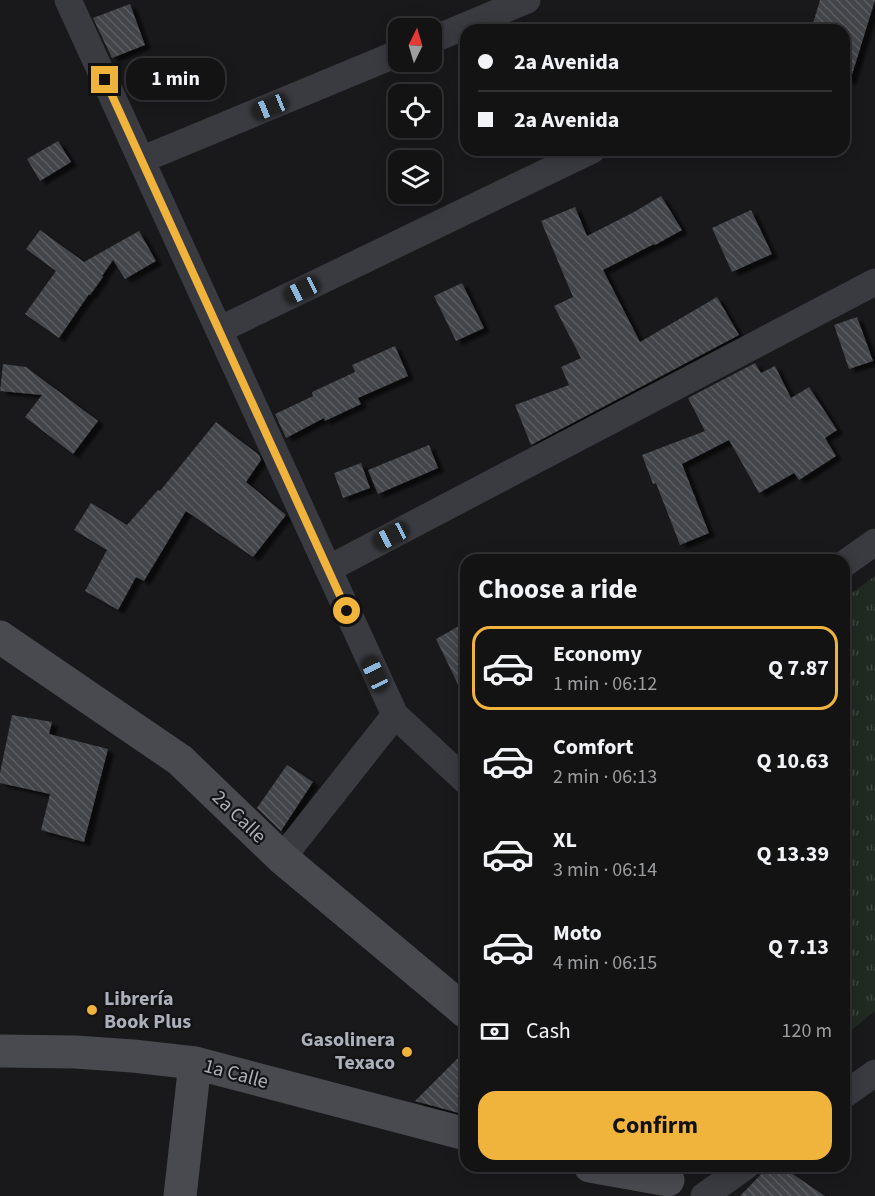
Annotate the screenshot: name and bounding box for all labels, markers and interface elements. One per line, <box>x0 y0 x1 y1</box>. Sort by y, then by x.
north arrow <box>388 18 442 72</box>
map controls <box>388 18 442 204</box>
text: 2a Avenida <box>514 46 619 78</box>
callout: 1 min <box>126 59 225 101</box>
text: 1 min <box>151 65 200 93</box>
route end <box>91 66 118 93</box>
button: locate <box>388 84 442 138</box>
car <box>250 92 290 122</box>
text: 2a Avenida <box>514 104 619 136</box>
button: layers <box>388 150 442 204</box>
car <box>282 274 322 306</box>
car <box>371 520 411 552</box>
text: Choose a ride <box>478 570 638 609</box>
route start <box>333 597 360 624</box>
text: Economy <box>553 638 642 670</box>
icon: car <box>481 641 535 695</box>
text: Q 7.87 <box>768 652 829 684</box>
car <box>359 654 391 694</box>
text: 1 min · 06:12 <box>553 670 657 698</box>
text: Comfort <box>553 731 634 763</box>
icon: car <box>481 734 535 788</box>
text: Q 10.63 <box>756 745 829 777</box>
text: 2 min · 06:13 <box>553 763 657 791</box>
street label: 2a Calle <box>206 784 272 850</box>
text: XL <box>553 824 577 856</box>
icon: car <box>481 827 535 881</box>
text: Q 13.39 <box>756 838 829 870</box>
text: 3 min · 06:14 <box>553 856 657 884</box>
text: Moto <box>553 917 602 949</box>
icon: car <box>481 920 535 974</box>
text: Q 7.13 <box>768 931 829 963</box>
text: 4 min · 06:15 <box>553 949 657 977</box>
place label: Librería Book Plus <box>104 985 191 1036</box>
marker: Librería Book Plus <box>85 1003 99 1017</box>
icon: cash <box>478 1015 511 1048</box>
text: Cash <box>526 1015 571 1047</box>
text: 120 m <box>782 1017 832 1045</box>
place label: Gasolinera Texaco <box>301 1026 395 1077</box>
marker: Gasolinera Texaco <box>400 1045 414 1059</box>
street label: 1a Calle <box>201 1052 271 1096</box>
button: Confirm <box>478 1091 832 1160</box>

